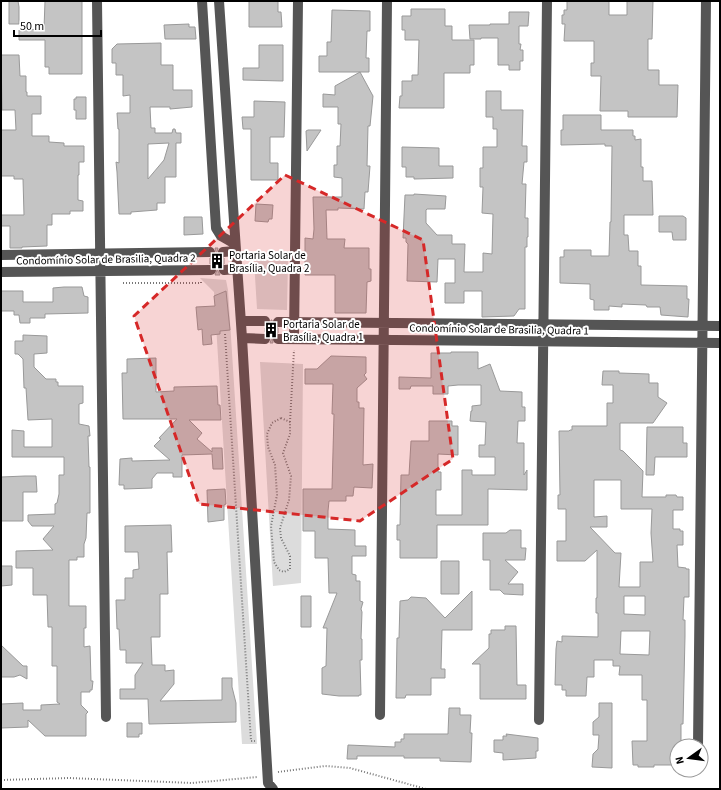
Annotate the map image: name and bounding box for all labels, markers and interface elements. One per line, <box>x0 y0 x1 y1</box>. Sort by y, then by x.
scale bar <box>14 12 101 38</box>
text: 50 m <box>20 18 44 35</box>
place label: Portaria Solar de Brasília, Quadra 2 <box>229 248 310 276</box>
street label: Condomínio Solar de Brasilia, Quadra 2 <box>16 250 196 269</box>
building icon: Portaria Solar de Brasília, Quadra 2 <box>208 252 226 270</box>
place label: Portaria Solar de Brasília, Quadra 1 <box>283 317 364 345</box>
street label: Condomínio Solar de Brasilia, Quadra 1 <box>409 320 589 339</box>
building icon: Portaria Solar de Brasília, Quadra 1 <box>262 321 280 339</box>
north arrow <box>669 738 709 778</box>
text: N <box>672 755 688 766</box>

